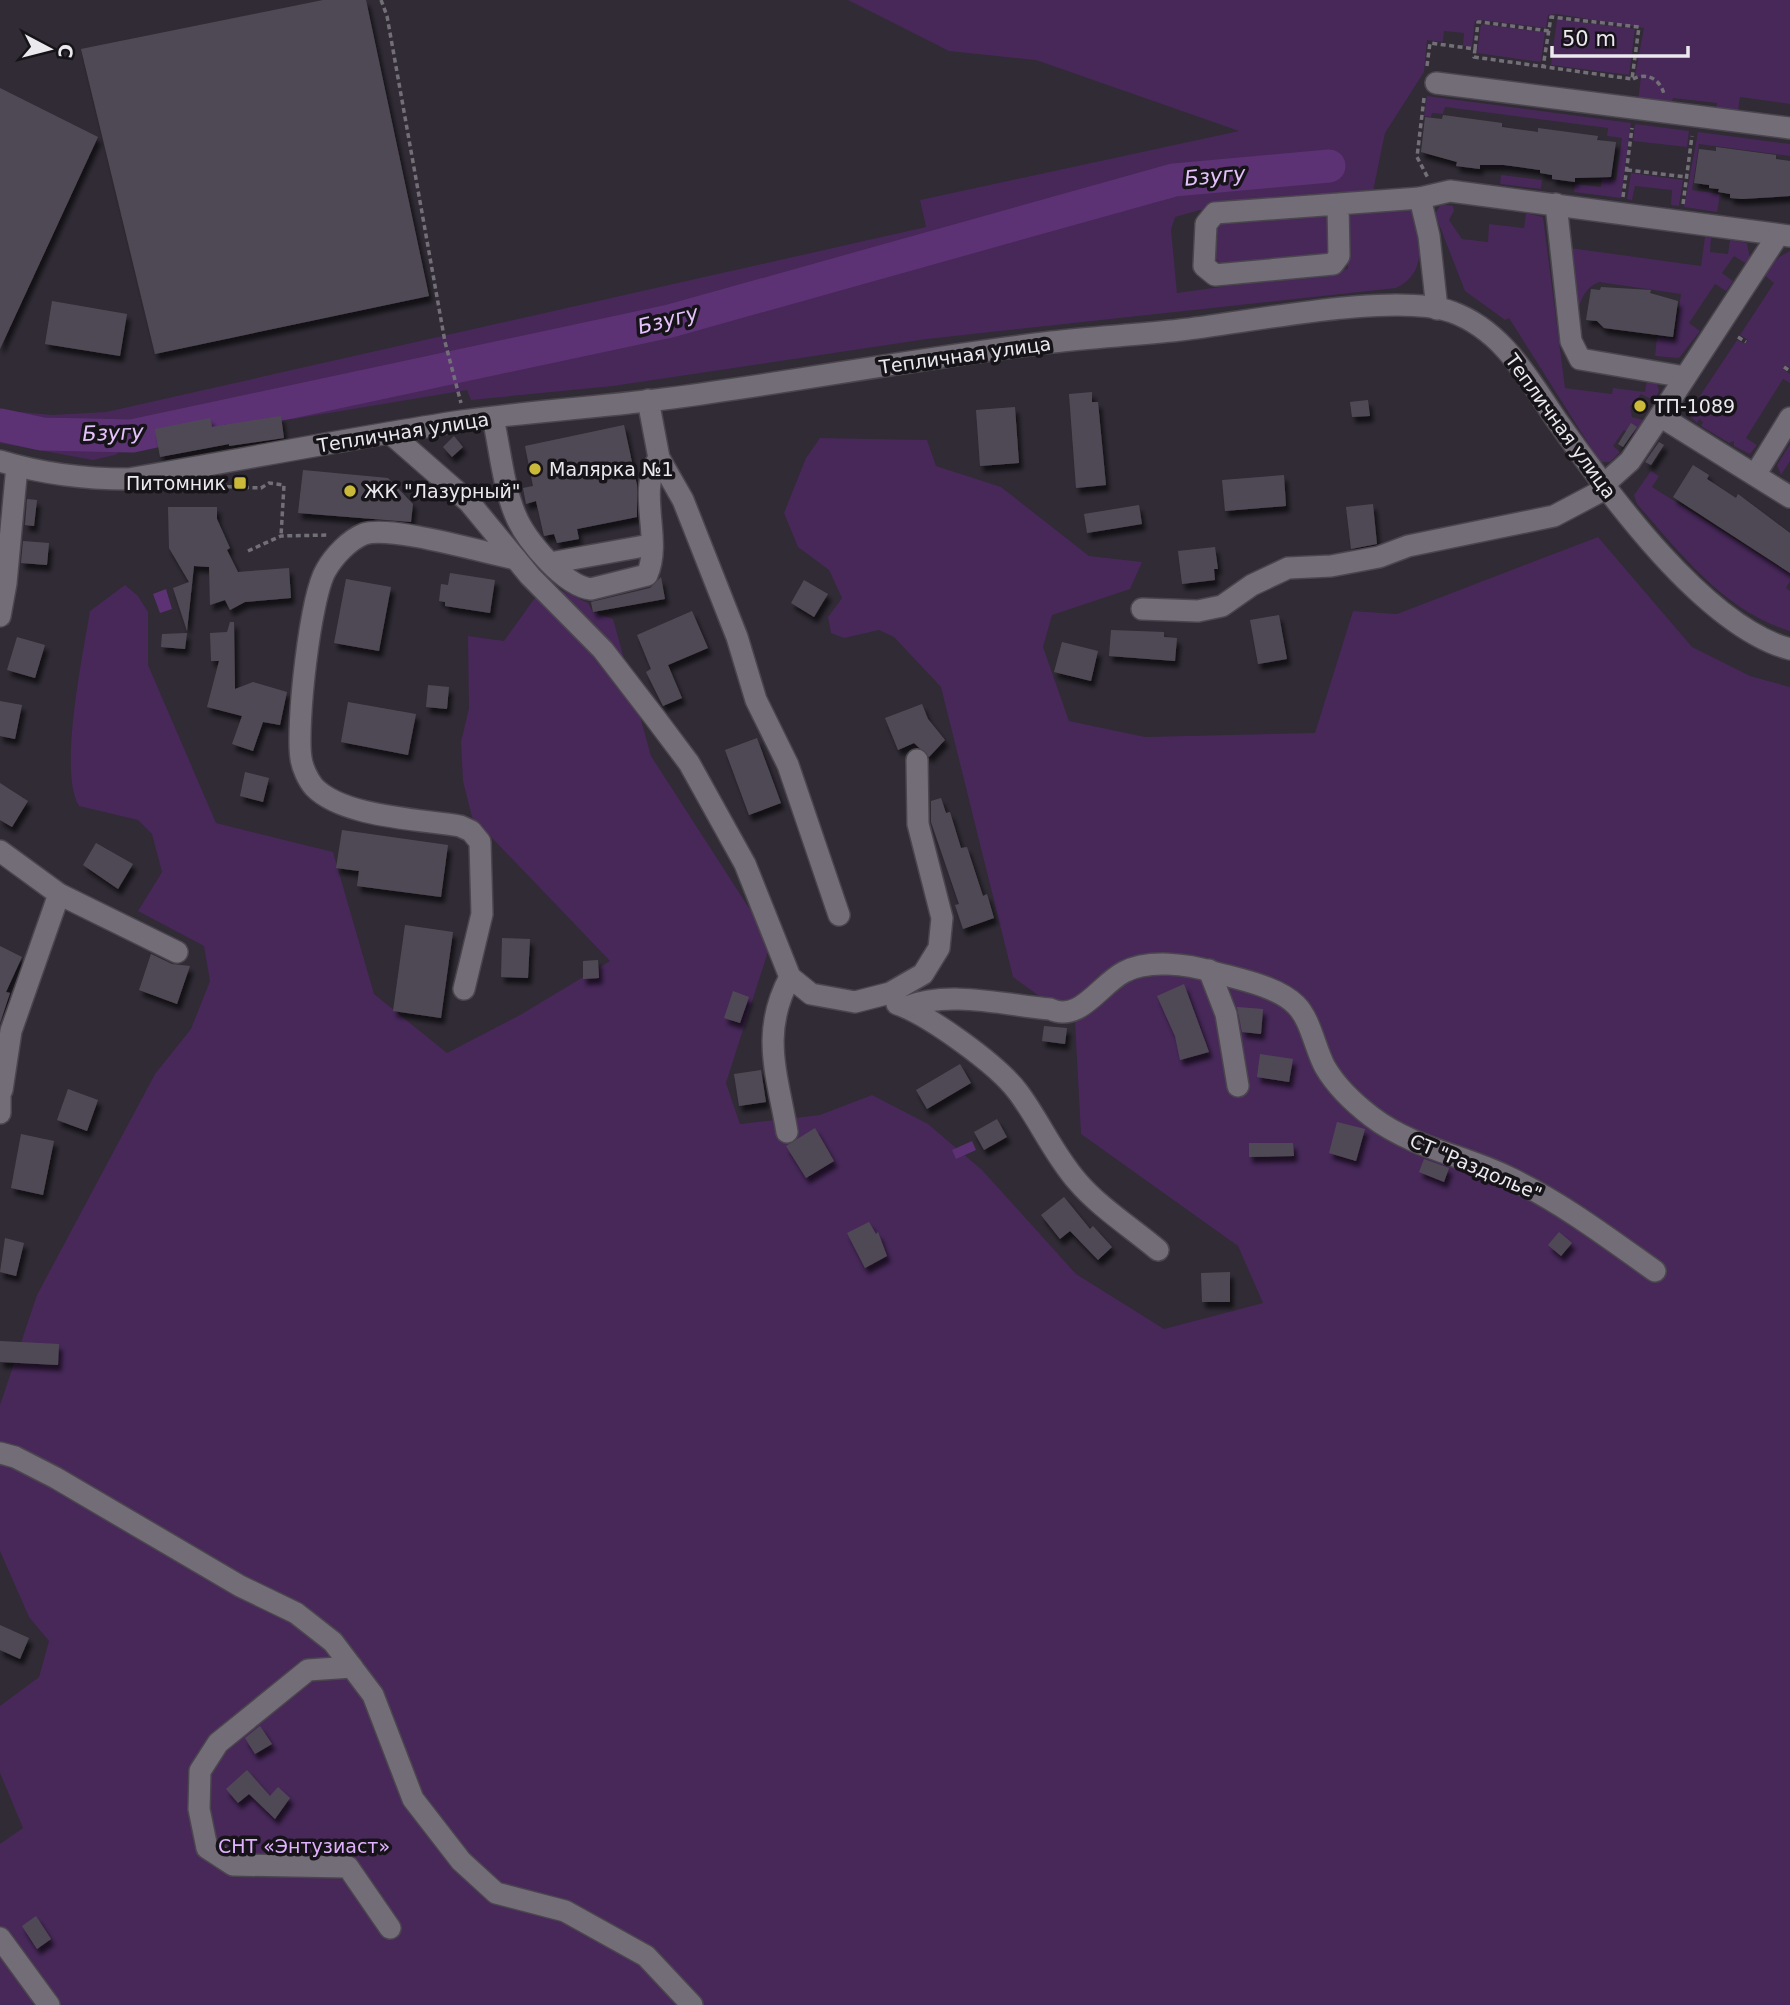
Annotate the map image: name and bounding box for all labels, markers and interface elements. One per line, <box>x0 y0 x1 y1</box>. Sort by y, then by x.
north arrow <box>14 14 84 84</box>
scale bar <box>1552 14 1688 58</box>
text: 50 m <box>1562 27 1616 51</box>
text: С <box>54 43 78 59</box>
water label: Бзугу <box>1183 161 1247 191</box>
water label: Бзугу <box>635 301 701 339</box>
street label: Тепличная улица <box>877 332 1052 378</box>
street label: Тепличная улица <box>1501 349 1621 503</box>
place label: ТП-1089 <box>1653 395 1735 417</box>
marker: ТП-1089 <box>1632 398 1648 414</box>
street label: Тепличная улица <box>315 408 490 457</box>
water label: Бзугу <box>82 420 145 446</box>
place label: Малярка №1 <box>549 458 674 480</box>
marker: Малярка №1 <box>527 461 543 477</box>
place label: Питомник <box>126 472 226 494</box>
marker: Питомник <box>232 475 248 491</box>
place label: ЖК "Лазурный" <box>364 480 521 502</box>
marker: ЖК "Лазурный" <box>342 483 358 499</box>
street label: СТ "Раздолье" <box>1407 1129 1545 1205</box>
park label: СНТ «Энтузиаст» <box>218 1835 390 1857</box>

